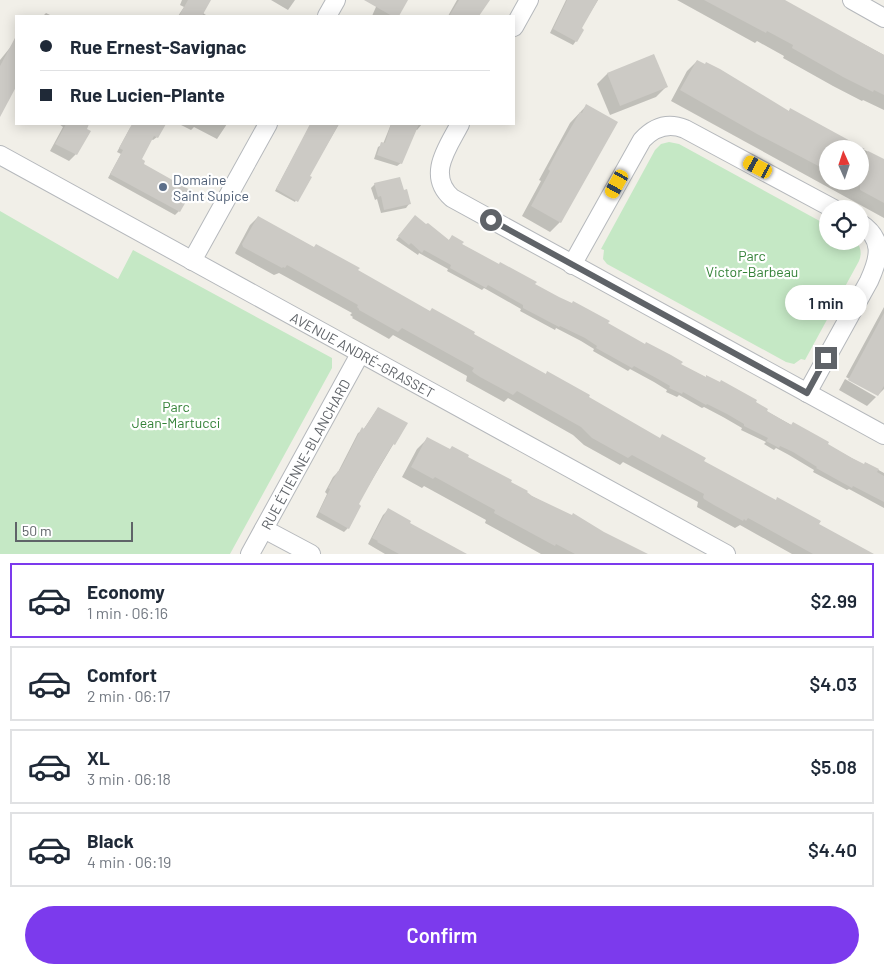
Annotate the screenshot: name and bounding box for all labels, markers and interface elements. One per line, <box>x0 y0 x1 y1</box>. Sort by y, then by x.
text: Rue Ernest-Savignac <box>70 35 246 58</box>
text: Rue Lucien-Plante <box>70 83 225 106</box>
north arrow <box>819 140 869 190</box>
map controls <box>819 140 869 250</box>
car <box>741 153 774 181</box>
car <box>603 167 630 201</box>
place label: Domaine Saint Supice <box>173 171 249 204</box>
marker: Domaine Saint Supice <box>157 181 169 193</box>
button: locate <box>819 200 869 250</box>
route start <box>480 209 502 231</box>
park label: Parc Victor-Barbeau <box>706 247 798 280</box>
callout: 1 min <box>785 286 867 320</box>
text: 1 min <box>809 293 843 312</box>
street label: AVENUE ANDRÉ-GRASSET <box>288 308 438 401</box>
route end <box>815 347 837 369</box>
street label: RUE ÉTIENNE-BLANCHARD <box>257 376 353 532</box>
park label: Parc Jean-Martucci <box>132 398 220 431</box>
scale bar <box>15 519 132 542</box>
text: 50 m <box>22 522 51 539</box>
icon: car <box>27 578 72 623</box>
text: Economy <box>87 580 165 603</box>
text: $2.99 <box>811 589 857 612</box>
text: 1 min · 06:16 <box>87 603 168 622</box>
icon: car <box>27 661 72 706</box>
text: Comfort <box>87 663 157 686</box>
text: $4.03 <box>810 672 857 695</box>
text: 2 min · 06:17 <box>87 686 170 705</box>
icon: car <box>27 744 72 789</box>
text: XL <box>87 746 110 769</box>
text: $5.08 <box>811 755 857 778</box>
text: 3 min · 06:18 <box>87 769 171 788</box>
icon: car <box>27 827 72 872</box>
text: Black <box>87 829 134 852</box>
text: $4.40 <box>808 838 857 861</box>
text: 4 min · 06:19 <box>87 852 171 871</box>
button: Confirm <box>25 906 859 964</box>

